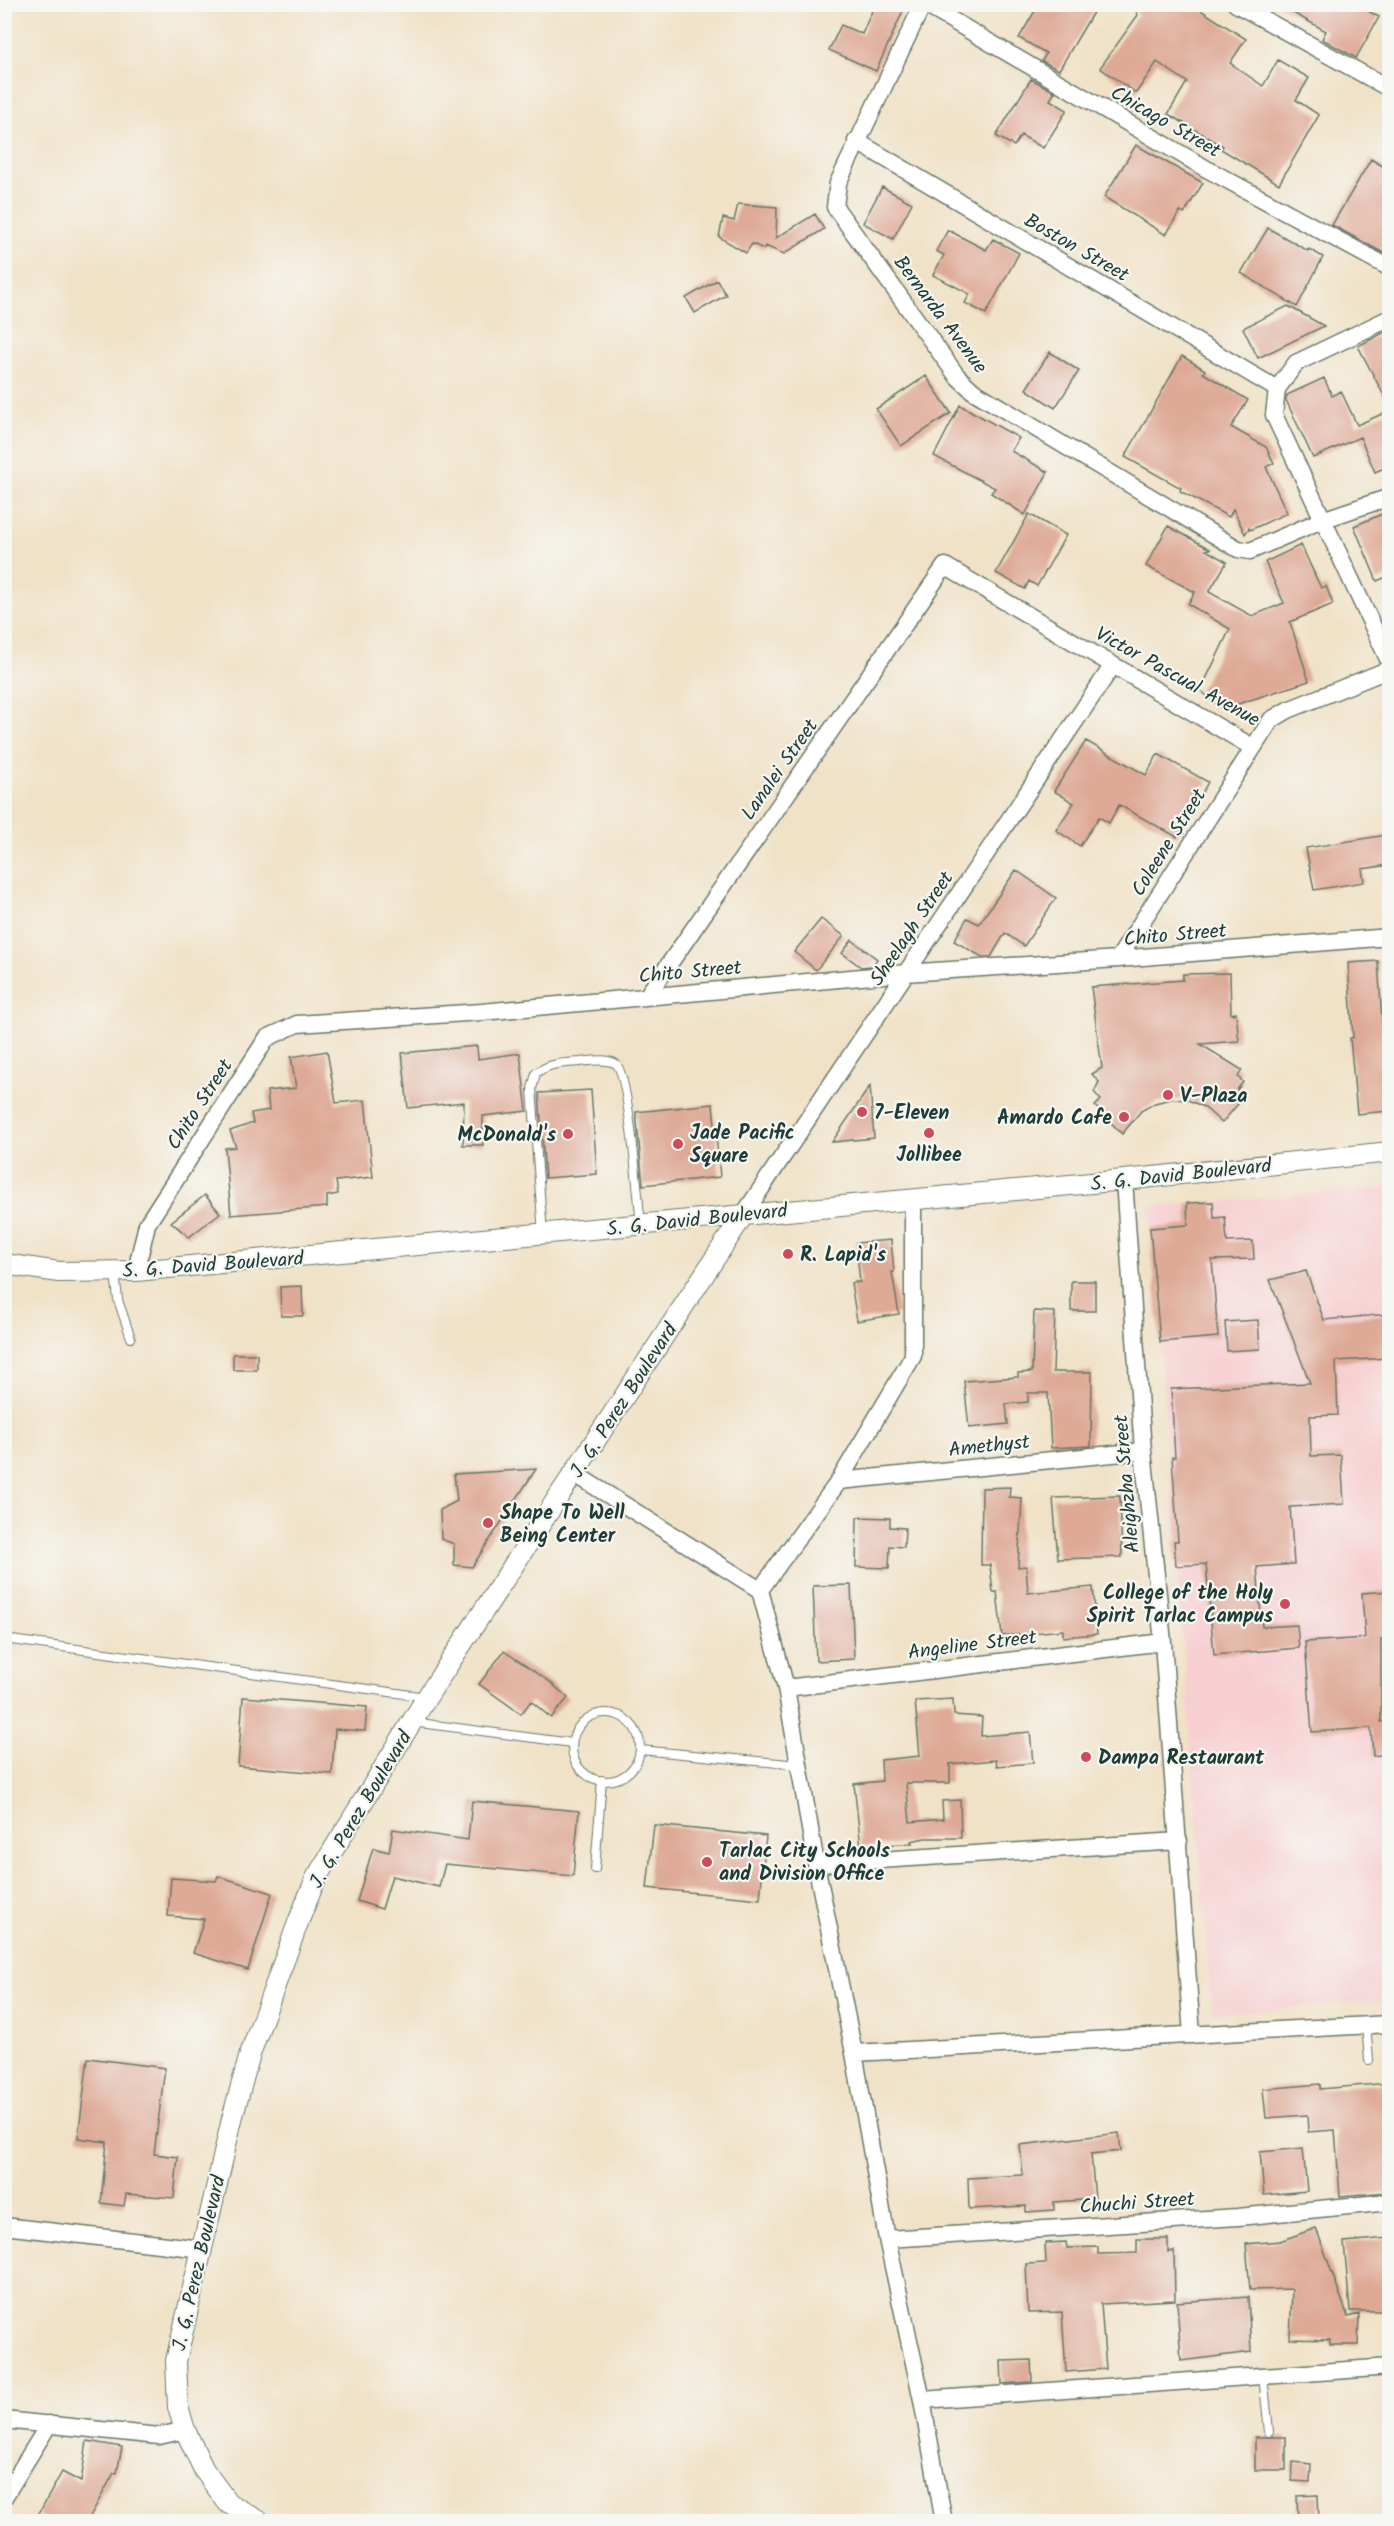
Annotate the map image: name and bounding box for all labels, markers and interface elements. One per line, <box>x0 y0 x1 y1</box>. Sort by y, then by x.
street label: Chicago Street <box>1104 78 1226 167</box>
street label: Boston Street <box>1018 206 1135 292</box>
street label: Bernarda Avenue <box>884 249 995 381</box>
street label: Victor Pascual Avenue <box>1089 619 1265 736</box>
street label: Lanalei Street <box>734 713 828 828</box>
street label: Coleene Street <box>1124 782 1216 903</box>
street label: Sheelagh Street <box>862 865 963 993</box>
street label: Chito Street <box>1122 916 1228 956</box>
street label: Chito Street <box>637 953 743 993</box>
street label: Chito Street <box>159 1053 242 1157</box>
place label: V-Plaza <box>1180 1081 1248 1113</box>
marker: V-Plaza <box>1161 1088 1175 1102</box>
place label: 7-Eleven <box>874 1098 949 1130</box>
place label: Amardo Cafe <box>997 1103 1112 1135</box>
marker: 7-Eleven <box>855 1105 869 1119</box>
marker: Amardo Cafe <box>1117 1110 1131 1124</box>
place label: Jade Pacific Square <box>690 1118 794 1173</box>
place label: McDonald's <box>458 1120 557 1152</box>
marker: Jollibee <box>922 1126 936 1140</box>
marker: McDonald's <box>561 1127 575 1141</box>
marker: Jade Pacific Square <box>671 1137 685 1151</box>
place label: Jollibee <box>896 1140 962 1172</box>
street label: S. G. David Boulevard <box>1089 1150 1274 1201</box>
street label: S. G. David Boulevard <box>605 1195 790 1246</box>
place label: R. Lapid's <box>800 1240 887 1272</box>
street label: S. G. David Boulevard <box>121 1244 306 1288</box>
marker: R. Lapid's <box>781 1247 795 1261</box>
street label: J. G. Perez Boulevard <box>562 1316 687 1485</box>
street label: Aleighzha Street <box>1106 1413 1150 1554</box>
street label: Amethyst <box>947 1427 1032 1467</box>
place label: Shape To Well Being Center <box>500 1498 625 1553</box>
marker: Shape To Well Being Center <box>481 1516 495 1530</box>
place label: College of the Holy Spirit Tarlac Campus <box>1087 1578 1274 1633</box>
marker: College of the Holy Spirit Tarlac Campus <box>1278 1597 1292 1611</box>
street label: Angeline Street <box>906 1622 1039 1670</box>
street label: J. G. Perez Boulevard <box>302 1724 422 1895</box>
place label: Dampa Restaurant <box>1098 1743 1265 1775</box>
marker: Dampa Restaurant <box>1079 1750 1093 1764</box>
place label: Tarlac City Schools and Division Office <box>719 1836 891 1891</box>
marker: Tarlac City Schools and Division Office <box>700 1855 714 1869</box>
street label: J. G. Perez Boulevard <box>164 2172 236 2354</box>
street label: Chuchi Street <box>1078 2184 1196 2224</box>

